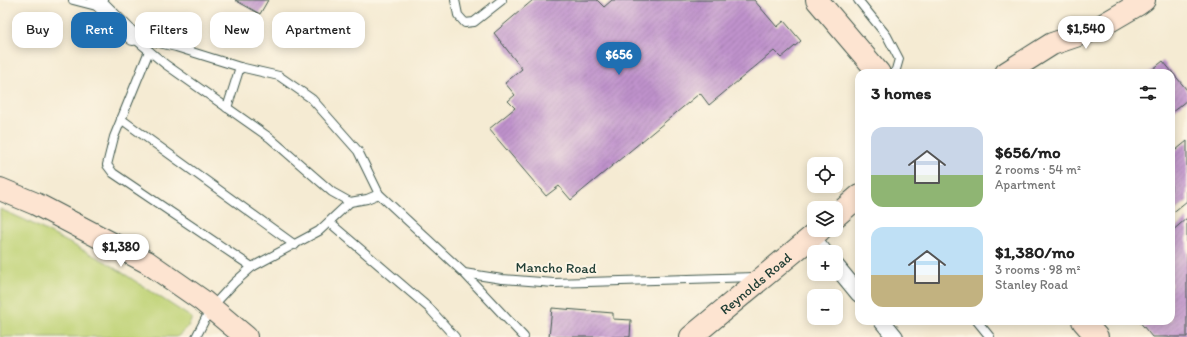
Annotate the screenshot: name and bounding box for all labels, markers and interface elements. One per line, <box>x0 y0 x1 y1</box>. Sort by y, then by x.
chip: Buy <box>12 12 63 48</box>
chip: Rent <box>71 12 127 48</box>
chip: Filters <box>135 12 202 48</box>
chip: New <box>210 12 264 48</box>
chip: Apartment <box>272 12 365 48</box>
pin: $1,540 <box>1053 16 1119 50</box>
text: $1,540 <box>1067 21 1105 36</box>
pin: $656 <box>595 42 643 76</box>
text: $656 <box>605 47 633 62</box>
icon: filters <box>1137 82 1159 104</box>
text: 3 homes <box>871 83 931 103</box>
text: $656/mo <box>995 142 1061 162</box>
icon: home <box>903 143 951 191</box>
map controls <box>807 157 843 325</box>
button: locate <box>807 157 843 193</box>
text: 2 rooms · 54 m² <box>995 162 1081 177</box>
text: Apartment <box>995 177 1056 192</box>
button: layers <box>807 201 843 237</box>
pin: $1,380 <box>88 234 154 268</box>
text: $1,380 <box>102 239 140 254</box>
text: $1,380/mo <box>995 242 1075 262</box>
icon: home <box>903 243 951 291</box>
button: + <box>807 245 843 281</box>
street label: Reynolds Road <box>716 249 795 318</box>
street label: Mancho Road <box>515 259 597 277</box>
text: 3 rooms · 98 m² <box>995 262 1081 277</box>
text: Stanley Road <box>995 277 1068 292</box>
button: − <box>807 289 843 325</box>

